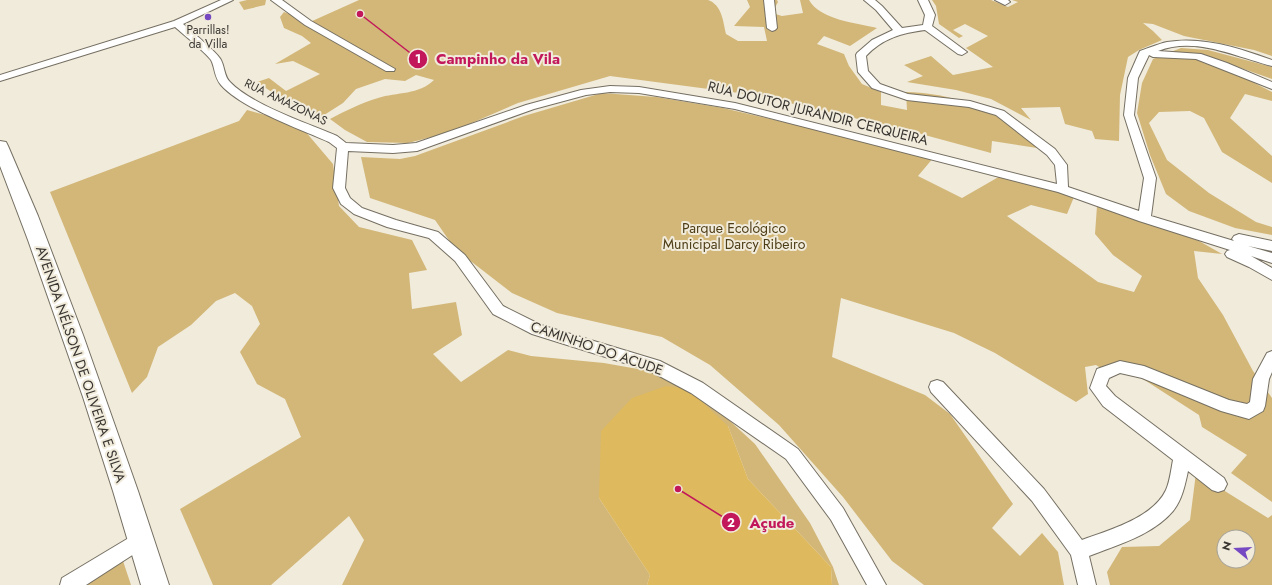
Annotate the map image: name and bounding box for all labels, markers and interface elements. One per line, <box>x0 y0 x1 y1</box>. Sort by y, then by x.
marker: Parrillas! da Villa <box>203 12 213 22</box>
place label: Parrillas! da Villa <box>186 21 230 53</box>
callout: Campinho da Vila <box>408 45 568 72</box>
text: Campinho da Vila <box>436 48 560 70</box>
text: 1 <box>415 50 421 68</box>
street label: RUA AMAZONAS <box>241 74 331 130</box>
street label: RUA DOUTOR JURANDIR CERQUEIRA <box>706 76 931 150</box>
park label: Parque Ecológico Municipal Darcy Ribeiro <box>663 218 806 254</box>
street label: AVENIDA NÉLSON DE OLIVEIRA E SILVA <box>31 243 131 486</box>
street label: CAMINHO DO ACUDE <box>528 316 666 380</box>
callout: Açude <box>721 509 802 536</box>
text: Açude <box>749 512 795 534</box>
text: 2 <box>727 514 735 532</box>
north arrow <box>1216 529 1256 569</box>
text: N <box>1218 539 1235 553</box>

